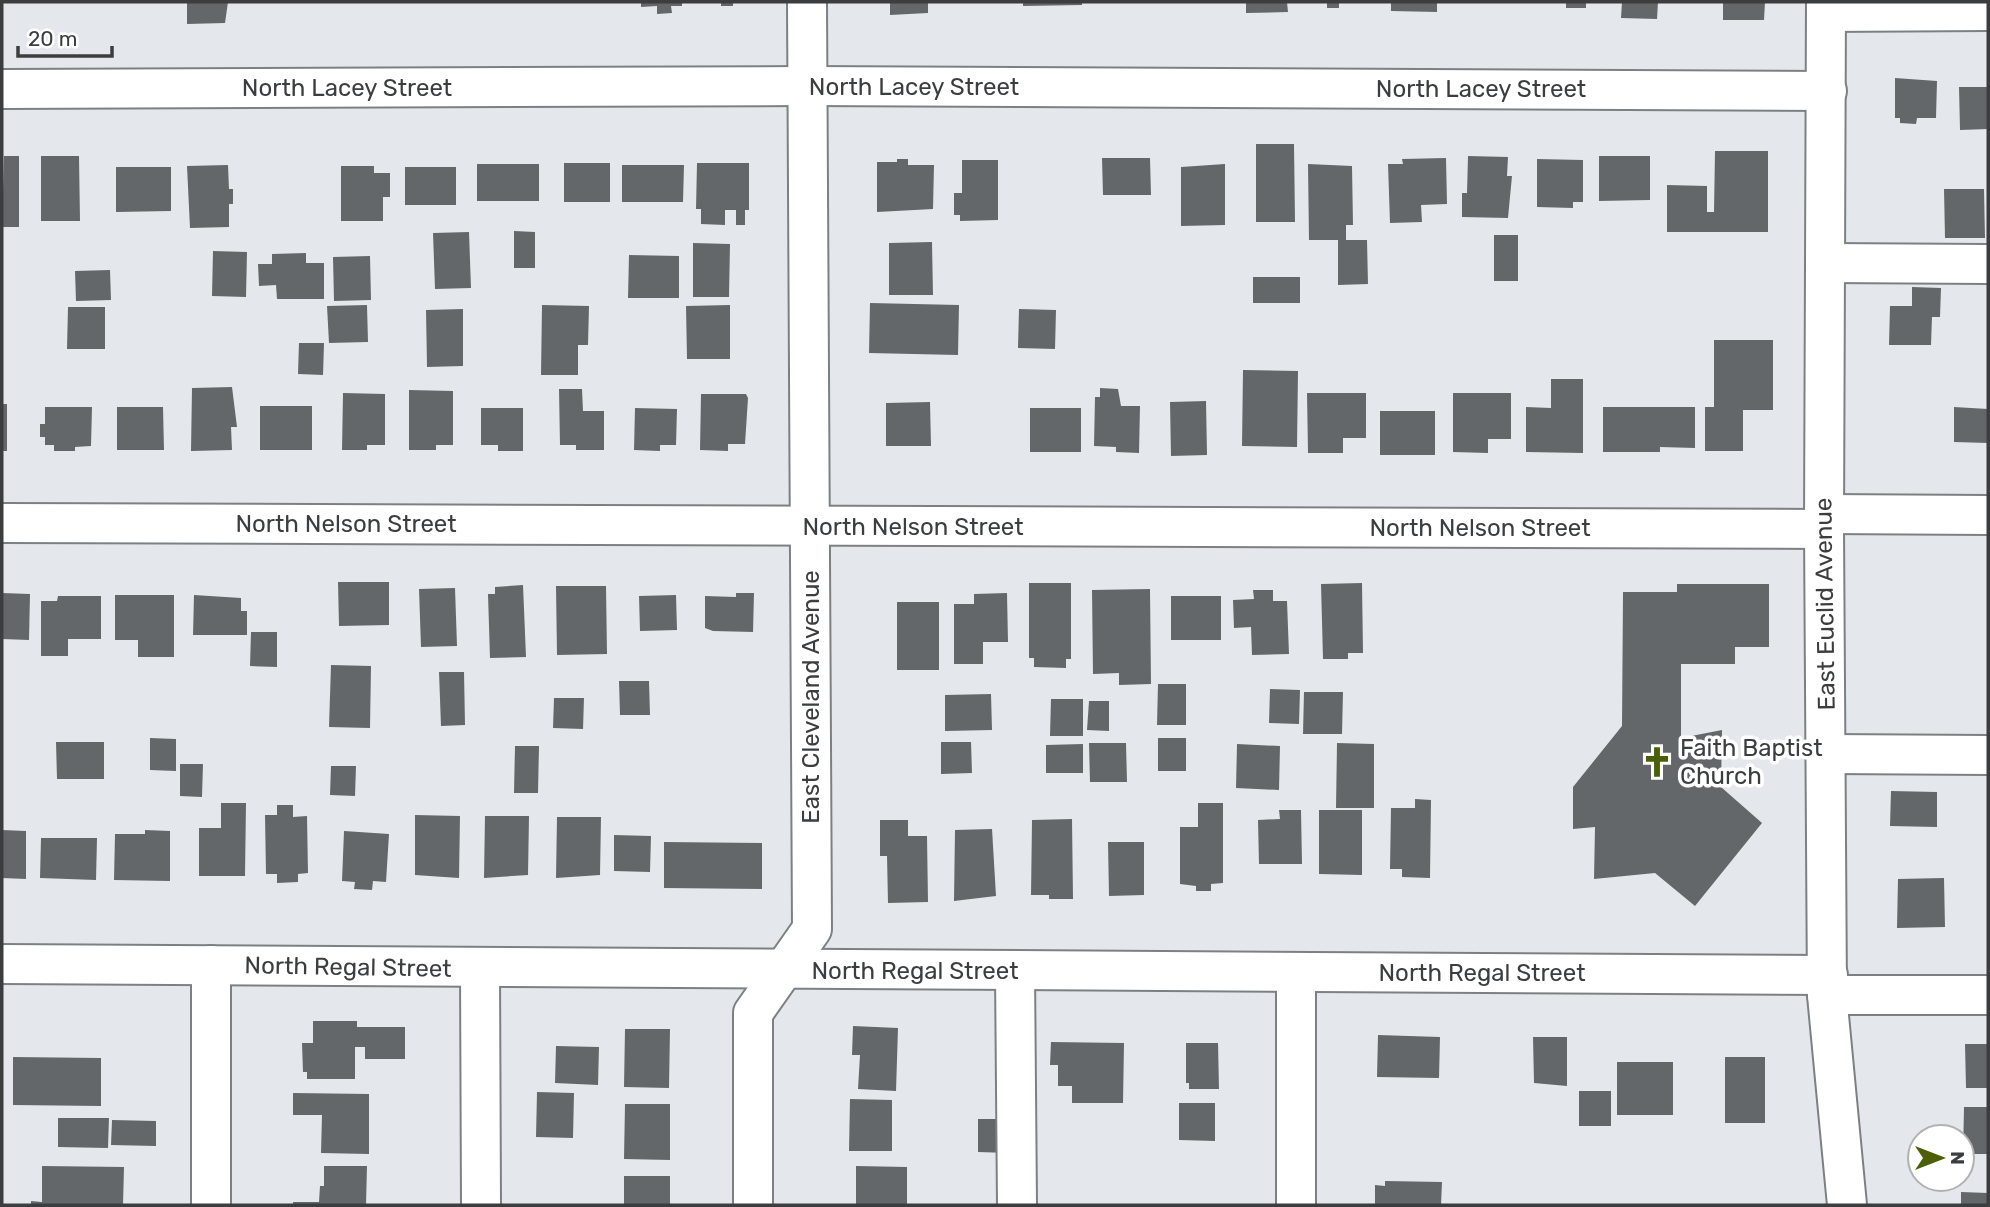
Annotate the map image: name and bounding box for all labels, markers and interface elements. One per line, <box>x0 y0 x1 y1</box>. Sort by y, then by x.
scale bar <box>18 14 112 58</box>
text: 20 m <box>28 26 77 51</box>
street label: North Lacey Street <box>809 73 1019 101</box>
street label: North Lacey Street <box>242 74 452 102</box>
street label: North Lacey Street <box>1376 75 1586 103</box>
street label: East Euclid Avenue <box>1809 497 1841 711</box>
street label: North Nelson Street <box>235 510 457 538</box>
street label: North Nelson Street <box>802 513 1024 541</box>
street label: North Nelson Street <box>1369 514 1591 542</box>
street label: East Cleveland Avenue <box>797 570 825 824</box>
place label: Faith Baptist Church <box>1680 734 1823 790</box>
church icon: Faith Baptist Church <box>1640 745 1674 779</box>
street label: North Regal Street <box>244 951 452 983</box>
street label: North Regal Street <box>811 957 1019 985</box>
street label: North Regal Street <box>1378 959 1586 987</box>
north arrow <box>1906 1123 1976 1193</box>
text: N <box>1946 1151 1969 1165</box>

